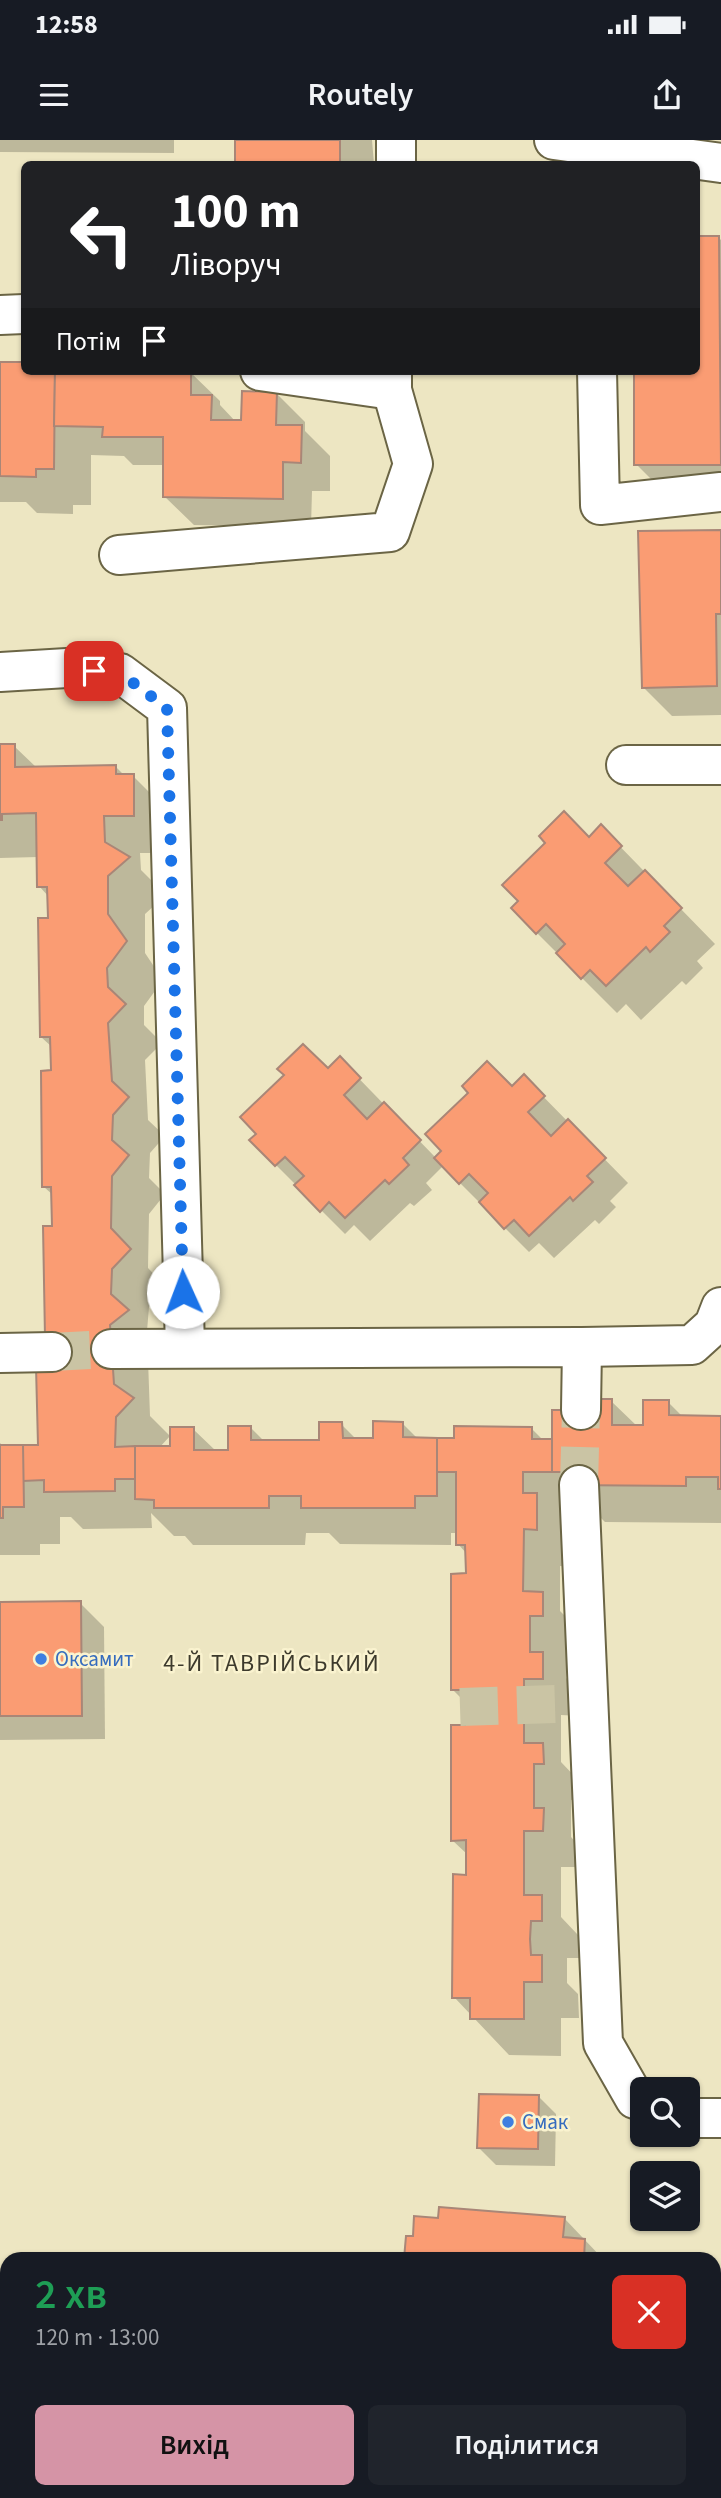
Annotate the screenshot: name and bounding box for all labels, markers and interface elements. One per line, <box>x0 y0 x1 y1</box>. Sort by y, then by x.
text: 12:58 <box>35 6 98 43</box>
text: Routely <box>308 72 413 118</box>
icon: menu <box>35 76 73 114</box>
icon: share <box>648 76 686 114</box>
text: 100 m <box>171 177 300 247</box>
icon: left <box>56 189 147 280</box>
text: Ліворуч <box>171 242 282 288</box>
icon: arrive <box>135 322 173 360</box>
text: Потім <box>56 323 121 360</box>
pin <box>64 641 124 701</box>
icon: arrive <box>75 652 113 690</box>
position arrow <box>146 1255 220 1329</box>
place label: Оксамит <box>55 1644 134 1674</box>
district label: 4-Й ТАВРІЙСЬКИЙ <box>163 1646 381 1681</box>
marker: Оксамит <box>33 1651 49 1667</box>
map controls <box>630 2077 700 2231</box>
button: search <box>630 2077 700 2147</box>
place label: Смак <box>522 2107 569 2137</box>
marker: Смак <box>500 2114 516 2130</box>
button: layers <box>630 2161 700 2231</box>
text: 2 хв <box>35 2265 107 2325</box>
button: close <box>612 2275 686 2349</box>
text: 120 m · 13:00 <box>35 2321 159 2354</box>
button: Вихід <box>35 2405 354 2485</box>
button: Поділитися <box>368 2405 686 2485</box>

